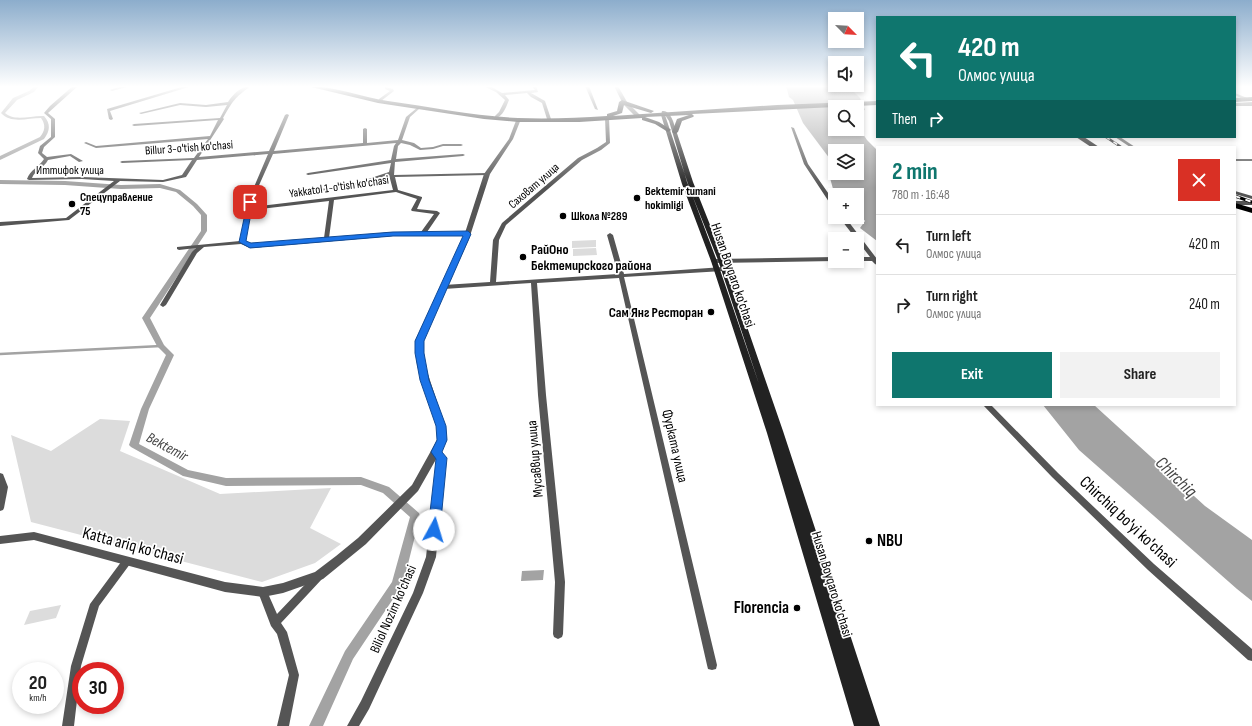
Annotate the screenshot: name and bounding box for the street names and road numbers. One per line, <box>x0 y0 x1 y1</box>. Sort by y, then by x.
street label: Billur 3-o'tish ko'chasi <box>144 137 234 159</box>
street label: Саховат улица <box>506 160 563 212</box>
street label: Иттифок улица <box>36 163 104 178</box>
street label: Yakkatol 1-o'tish ko'chasi <box>288 173 390 201</box>
street label: Husan Boyqaro ko'chasi <box>707 220 759 330</box>
street label: Фурката улица <box>658 408 692 484</box>
street label: Мусаввир улица <box>523 420 547 498</box>
street label: Chirchiq bo'yi ko'chasi <box>1075 472 1181 572</box>
street label: Katta ariq ko'chasi <box>80 523 186 569</box>
street label: Husan Boyqaro ko'chasi <box>808 529 856 639</box>
street label: Biliol Nozim ko'chasi <box>366 562 420 656</box>

